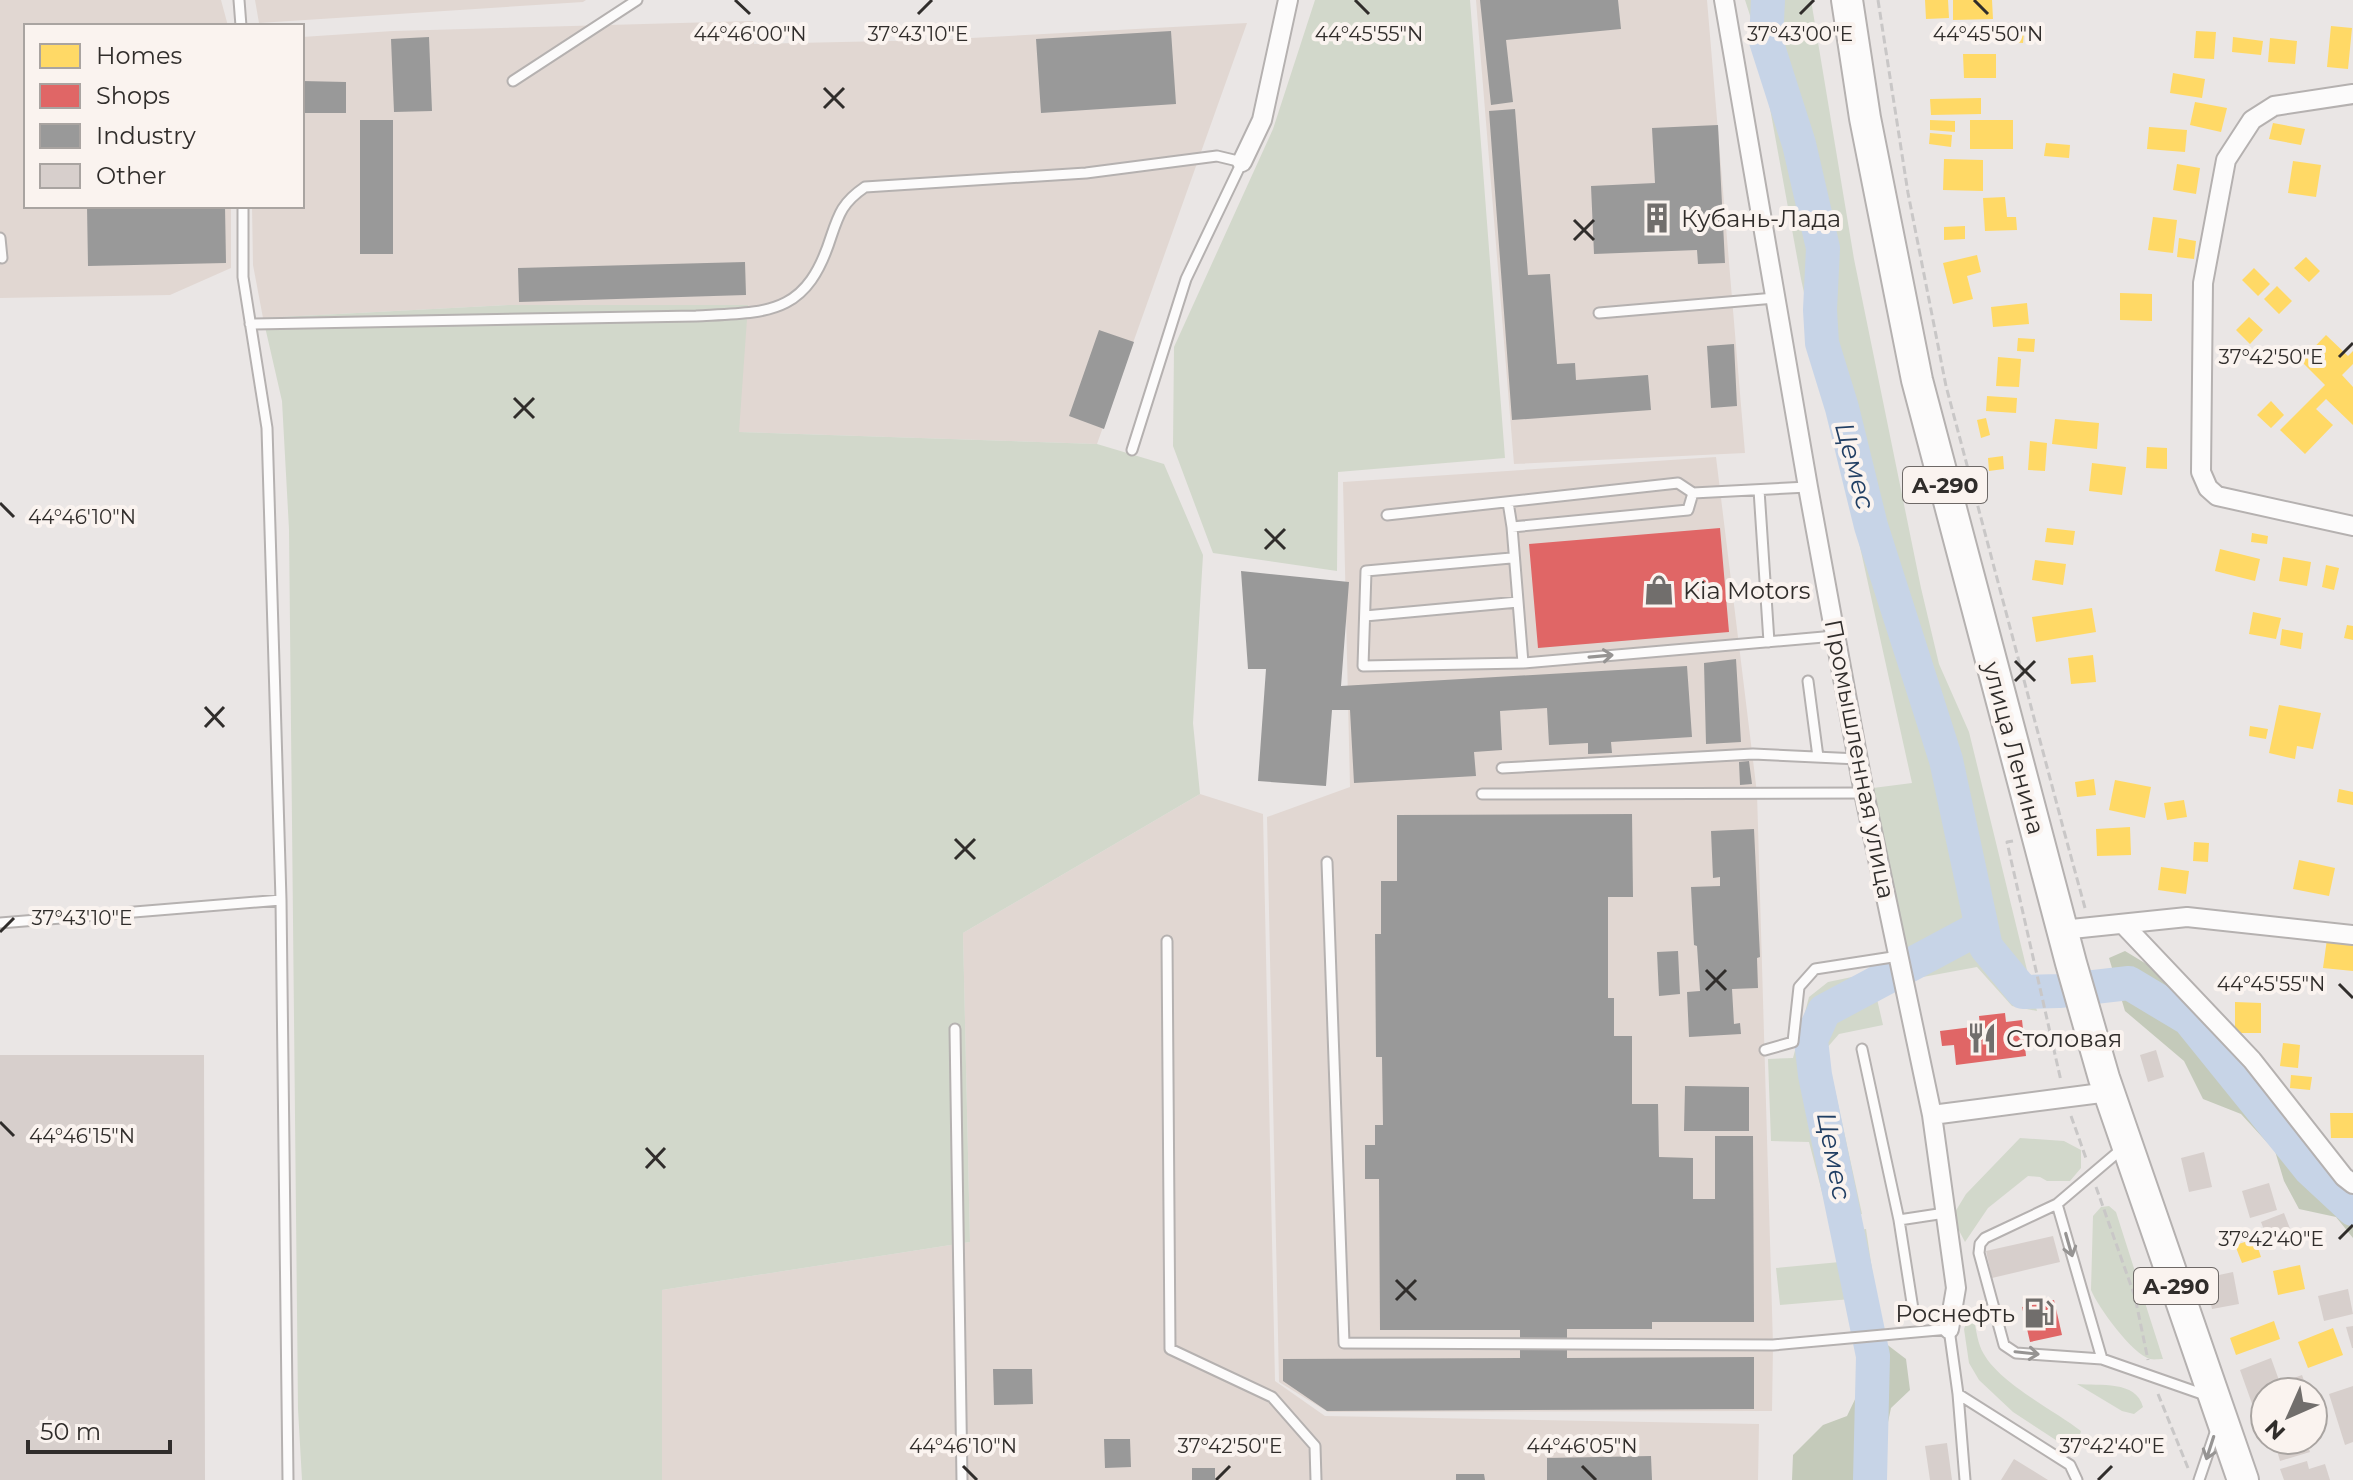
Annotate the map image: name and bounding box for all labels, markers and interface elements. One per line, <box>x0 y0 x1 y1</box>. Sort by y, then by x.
text: 44°46'00"N <box>693 22 807 46</box>
text: 37°43'10"E <box>868 22 968 46</box>
text: 44°45'55"N <box>1315 22 1423 46</box>
text: 37°43'00"E <box>1747 22 1853 46</box>
text: 44°45'50"N <box>1933 22 2043 46</box>
legend <box>24 24 304 208</box>
text: Homes <box>96 41 182 70</box>
text: Shops <box>96 81 170 110</box>
text: Industry <box>96 121 196 150</box>
text: Other <box>96 161 166 190</box>
building icon: Кубань-Лада <box>1640 201 1674 235</box>
place label: Кубань-Лада <box>1681 204 1841 233</box>
text: 37°42'50"E <box>2219 345 2323 369</box>
water label: Цемес <box>1828 419 1882 513</box>
road number: А-290 <box>1903 467 1987 503</box>
text: 44°46'10"N <box>28 505 136 529</box>
shop icon: Kia Motors <box>1642 573 1676 607</box>
place label: Kia Motors <box>1683 576 1811 605</box>
street label: Промышленная улица <box>1819 617 1901 901</box>
one-way arrow <box>1587 649 1614 664</box>
street label: улица Ленина <box>1977 657 2051 838</box>
text: 37°43'10"E <box>32 906 132 930</box>
text: 44°45'55"N <box>2217 972 2325 996</box>
restaurant icon: Столовая <box>1965 1021 1999 1055</box>
place label: Столовая <box>2006 1024 2122 1053</box>
water label: Цемес <box>1810 1109 1858 1203</box>
text: 44°46'15"N <box>29 1124 135 1148</box>
text: 37°42'40"E <box>2218 1227 2324 1251</box>
one-way arrow <box>2062 1231 2077 1257</box>
road number: А-290 <box>2134 1268 2218 1304</box>
fuel station icon: Роснефть <box>2022 1296 2056 1330</box>
place label: Роснефть <box>1895 1299 2015 1328</box>
one-way arrow <box>2013 1346 2040 1361</box>
north arrow <box>2249 1376 2329 1456</box>
scale bar <box>28 1404 170 1454</box>
text: N <box>2259 1414 2291 1446</box>
text: 50 m <box>40 1417 101 1446</box>
text: 44°46'10"N <box>909 1434 1017 1458</box>
text: 37°42'50"E <box>1178 1434 1282 1458</box>
text: 44°46'05"N <box>1526 1434 1638 1458</box>
text: 37°42'40"E <box>2059 1434 2165 1458</box>
one-way arrow <box>2201 1435 2216 1460</box>

